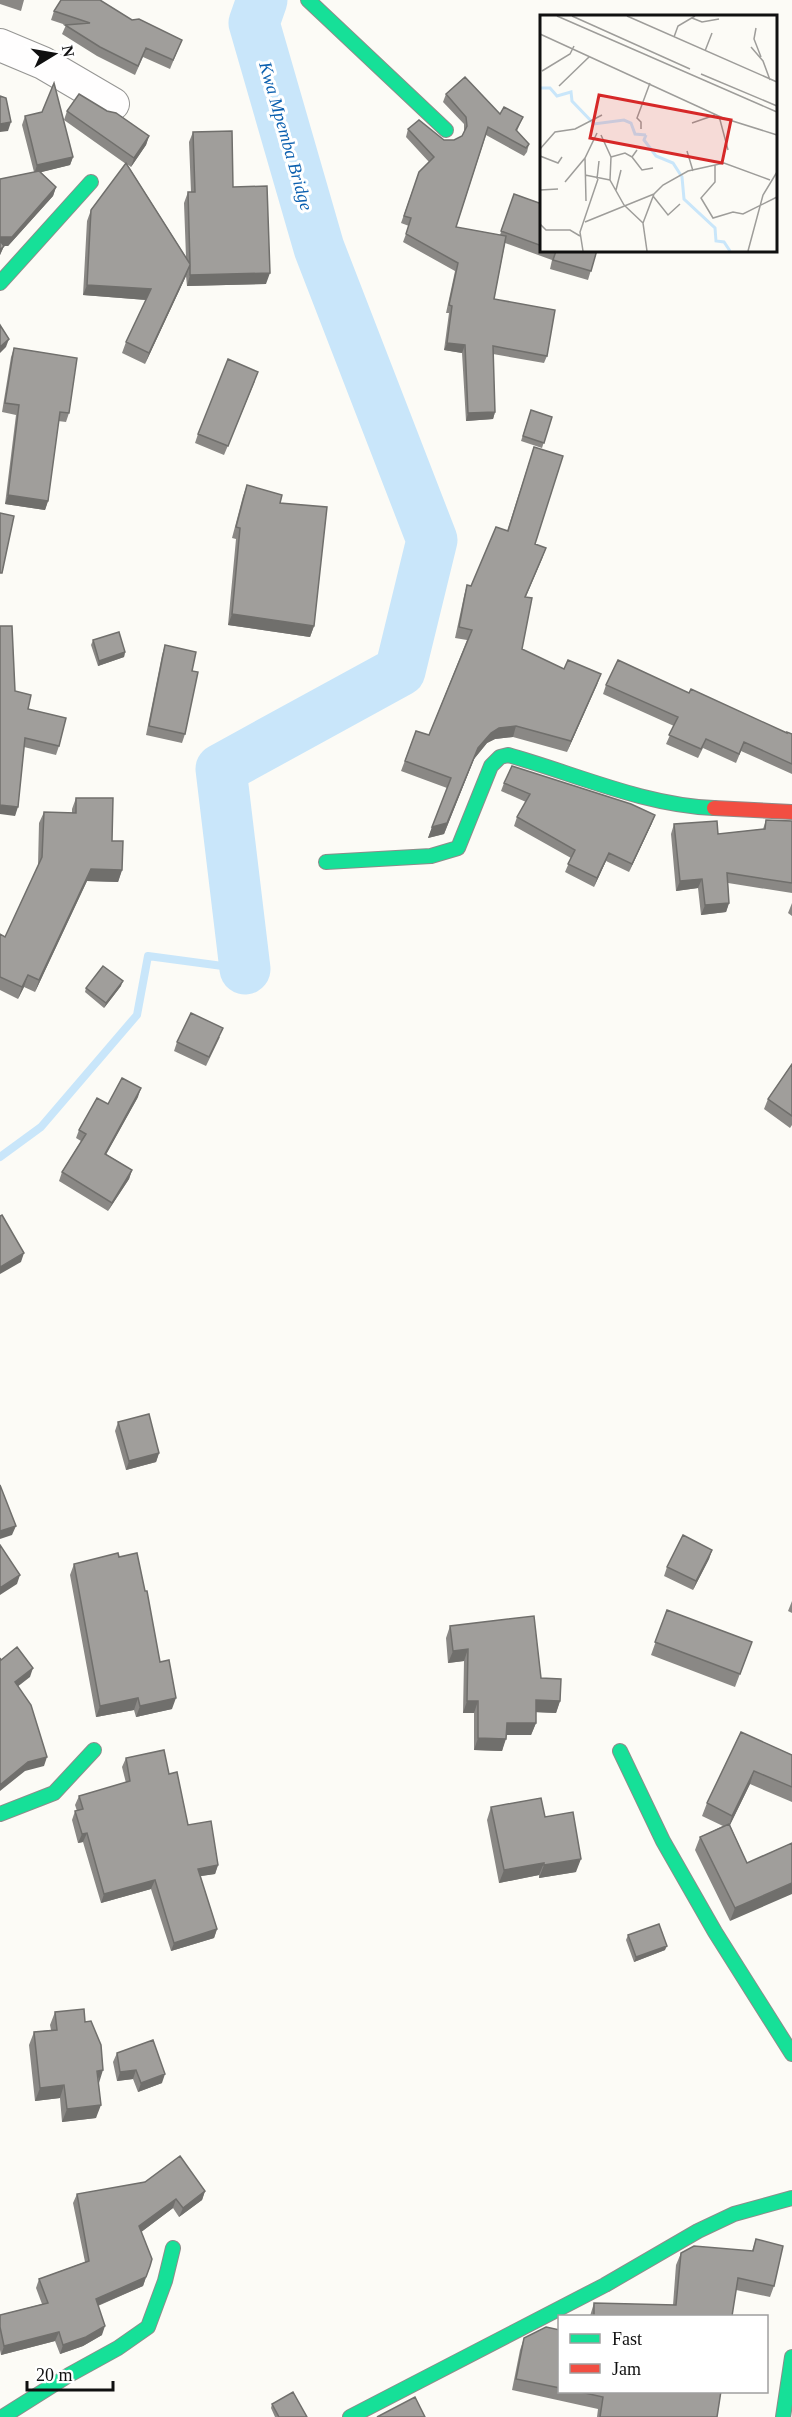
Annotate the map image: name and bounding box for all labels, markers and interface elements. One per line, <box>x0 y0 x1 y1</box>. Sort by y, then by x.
inset map <box>540 15 777 252</box>
north arrow <box>24 24 84 84</box>
text: N <box>59 44 78 59</box>
water label: Kwa Mpemba Bridge <box>255 58 317 213</box>
legend <box>558 2315 768 2393</box>
text: Fast <box>612 2329 642 2349</box>
scale bar <box>27 2354 112 2392</box>
text: Jam <box>612 2359 641 2379</box>
text: 20 m <box>36 2365 73 2385</box>

